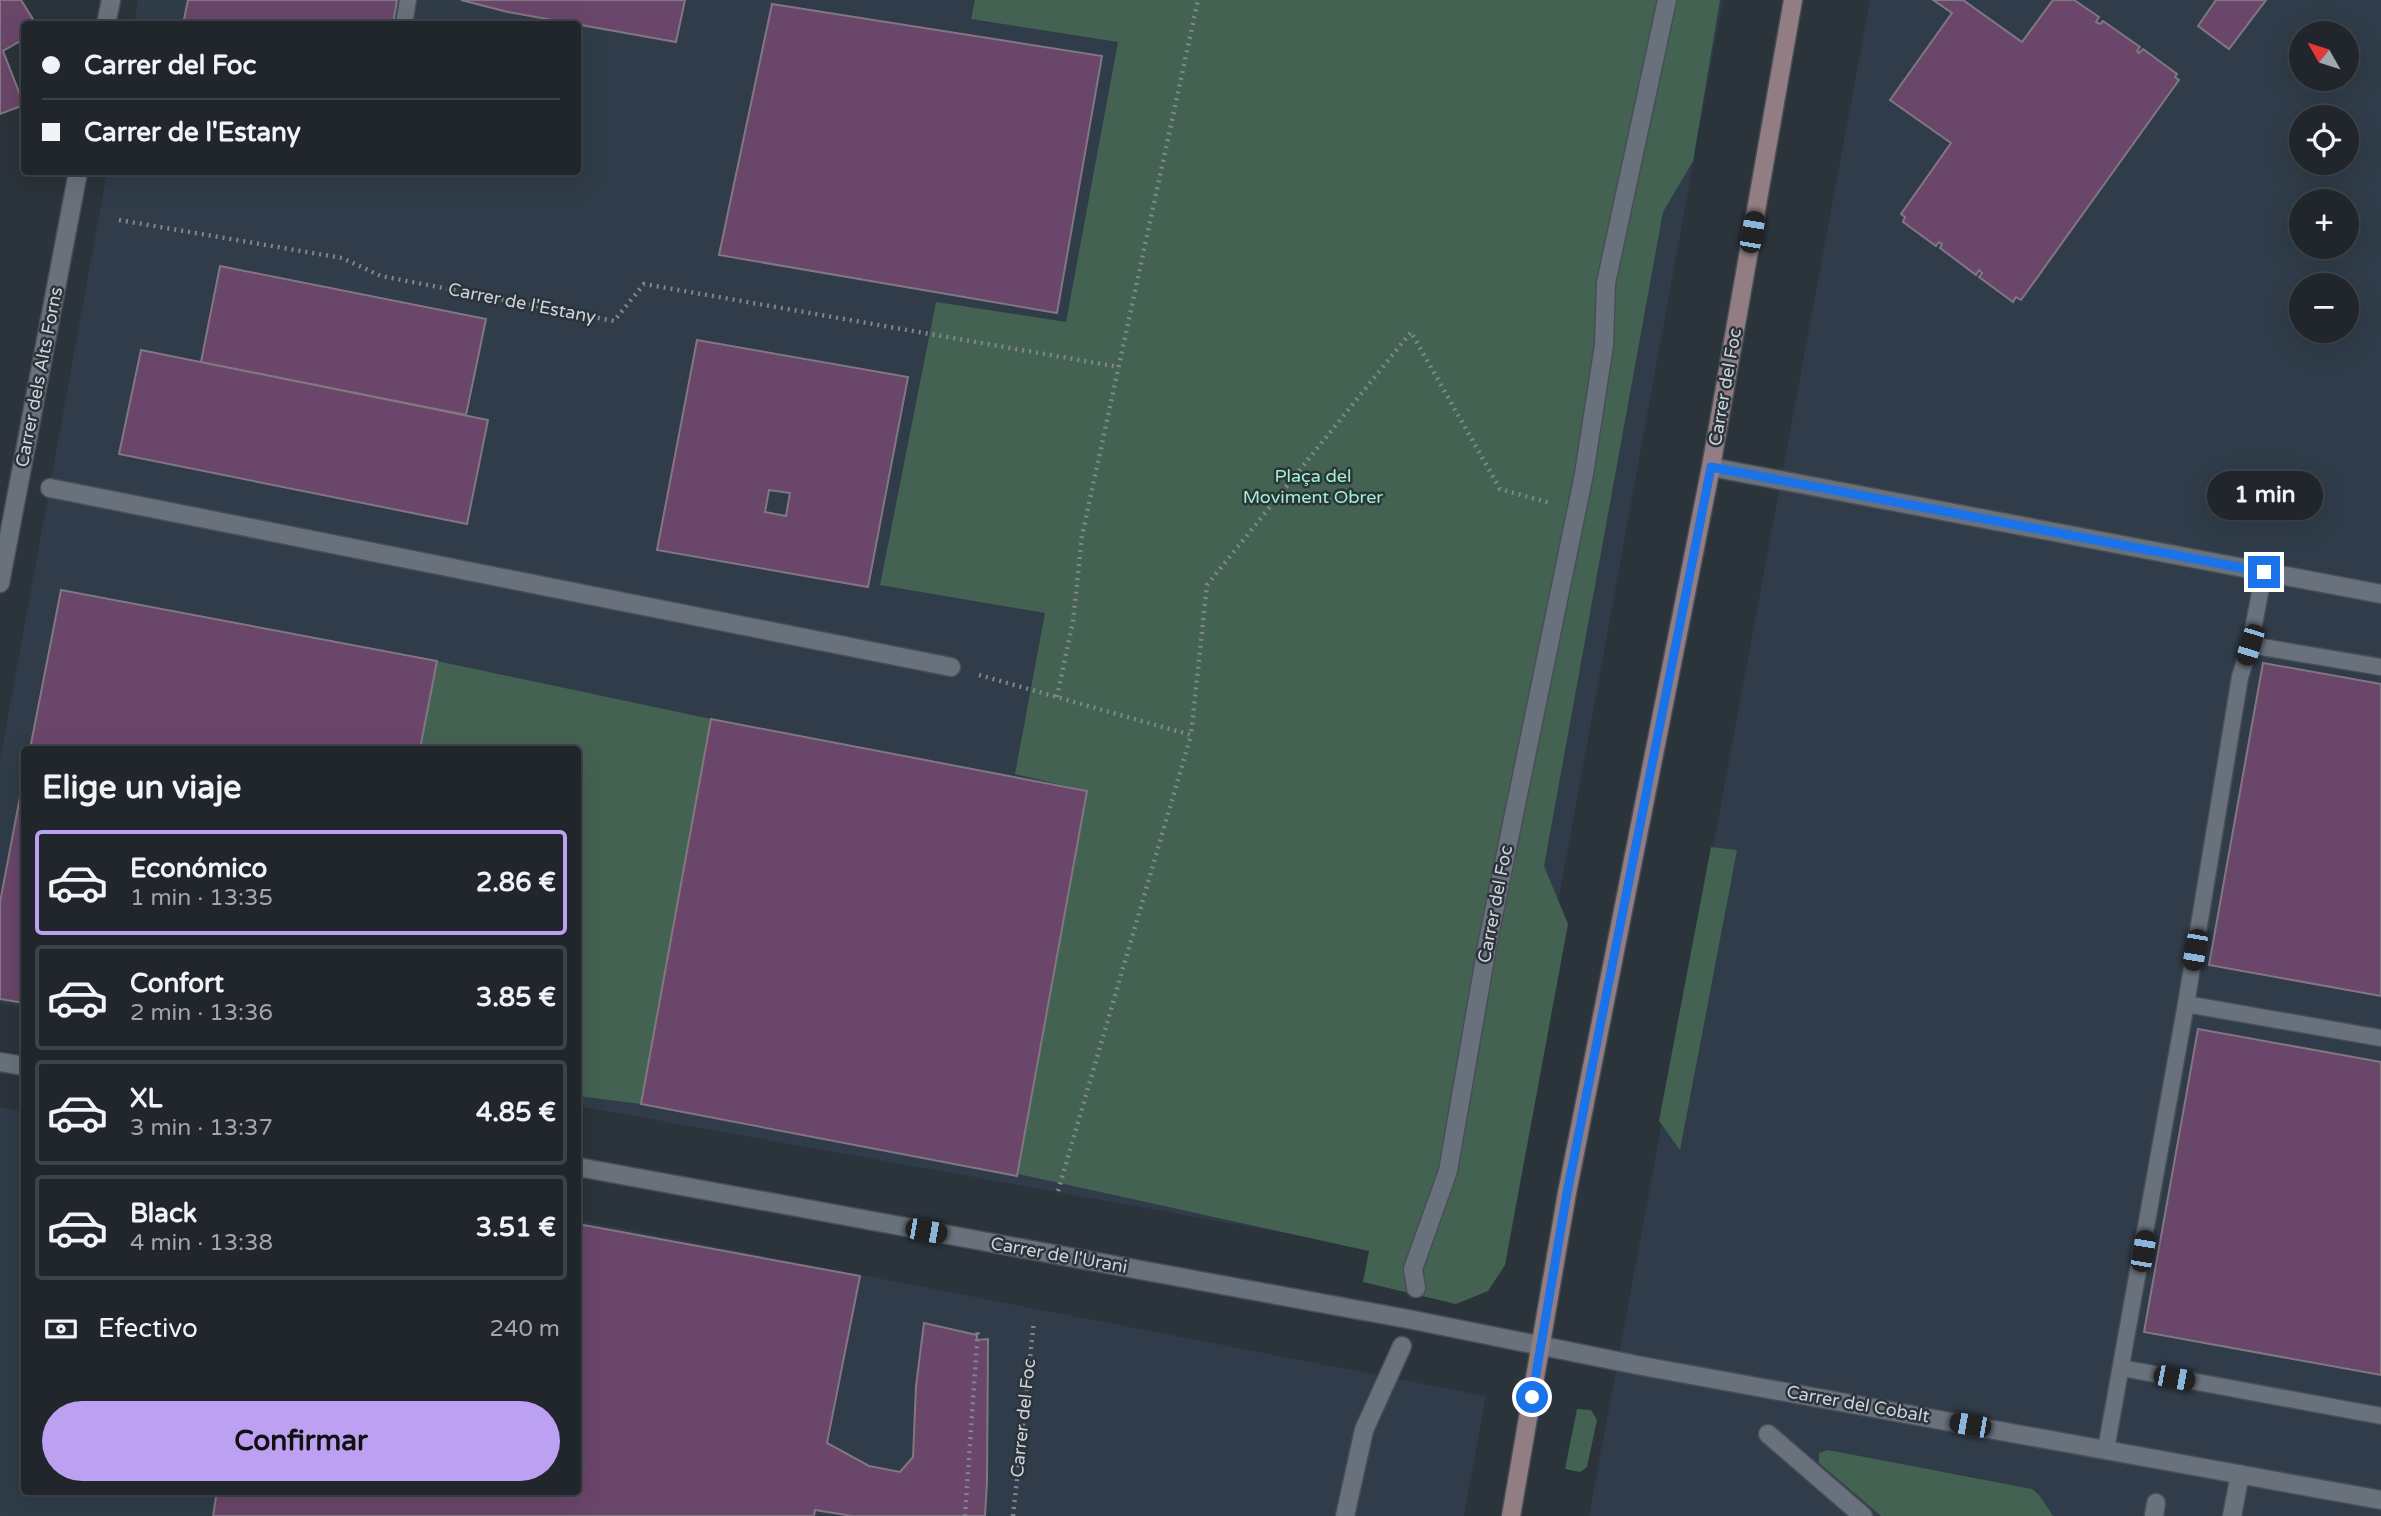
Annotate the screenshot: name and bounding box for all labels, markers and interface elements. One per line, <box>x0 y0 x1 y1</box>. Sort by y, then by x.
north arrow <box>2289 21 2359 91</box>
map controls <box>2289 21 2359 343</box>
text: Carrer del Foc <box>84 50 256 81</box>
button: locate <box>2289 105 2359 175</box>
text: Carrer de l'Estany <box>84 117 301 148</box>
button: + <box>2289 189 2359 259</box>
car <box>1739 209 1766 255</box>
button: − <box>2289 273 2359 343</box>
street label: Carrer de l'Estany <box>446 278 598 328</box>
street label: Carrer dels Alts Forns <box>11 285 67 469</box>
street label: Carrer del Foc <box>1704 326 1746 448</box>
park label: Plaça del Moviment Obrer <box>1243 465 1383 508</box>
callout: 1 min <box>2206 470 2322 520</box>
text: 1 min <box>2234 481 2296 509</box>
route end <box>2248 556 2280 588</box>
car <box>2234 622 2267 668</box>
text: Elige un viaje <box>42 769 241 807</box>
street label: Carrer del Foc <box>1473 843 1517 965</box>
icon: car <box>46 851 109 914</box>
text: Económico <box>130 853 267 884</box>
text: 2.86 € <box>476 867 556 898</box>
text: 1 min · 13:35 <box>130 884 273 912</box>
car <box>2182 927 2209 973</box>
icon: car <box>46 966 109 1029</box>
text: Confort <box>130 968 224 999</box>
text: 3.85 € <box>476 982 556 1013</box>
text: 2 min · 13:36 <box>130 999 273 1027</box>
icon: car <box>46 1081 109 1144</box>
text: XL <box>130 1083 162 1114</box>
text: 4.85 € <box>476 1097 556 1128</box>
text: 3 min · 13:37 <box>130 1114 273 1142</box>
icon: car <box>46 1196 109 1259</box>
text: Black <box>130 1198 197 1229</box>
text: 3.51 € <box>476 1212 556 1243</box>
car <box>904 1217 949 1245</box>
car <box>2130 1228 2157 1274</box>
text: 4 min · 13:38 <box>130 1229 273 1257</box>
street label: Carrer de l'Urani <box>989 1232 1129 1278</box>
icon: cash <box>42 1310 80 1348</box>
text: Efectivo <box>98 1313 198 1344</box>
text: 240 m <box>490 1315 560 1343</box>
street label: Carrer del Foc <box>1006 1357 1040 1479</box>
car <box>2152 1364 2197 1392</box>
route start <box>1516 1381 1548 1413</box>
street label: Carrer del Cobalt <box>1785 1381 1931 1427</box>
button: Confirmar <box>42 1401 560 1481</box>
car <box>1948 1411 1993 1439</box>

